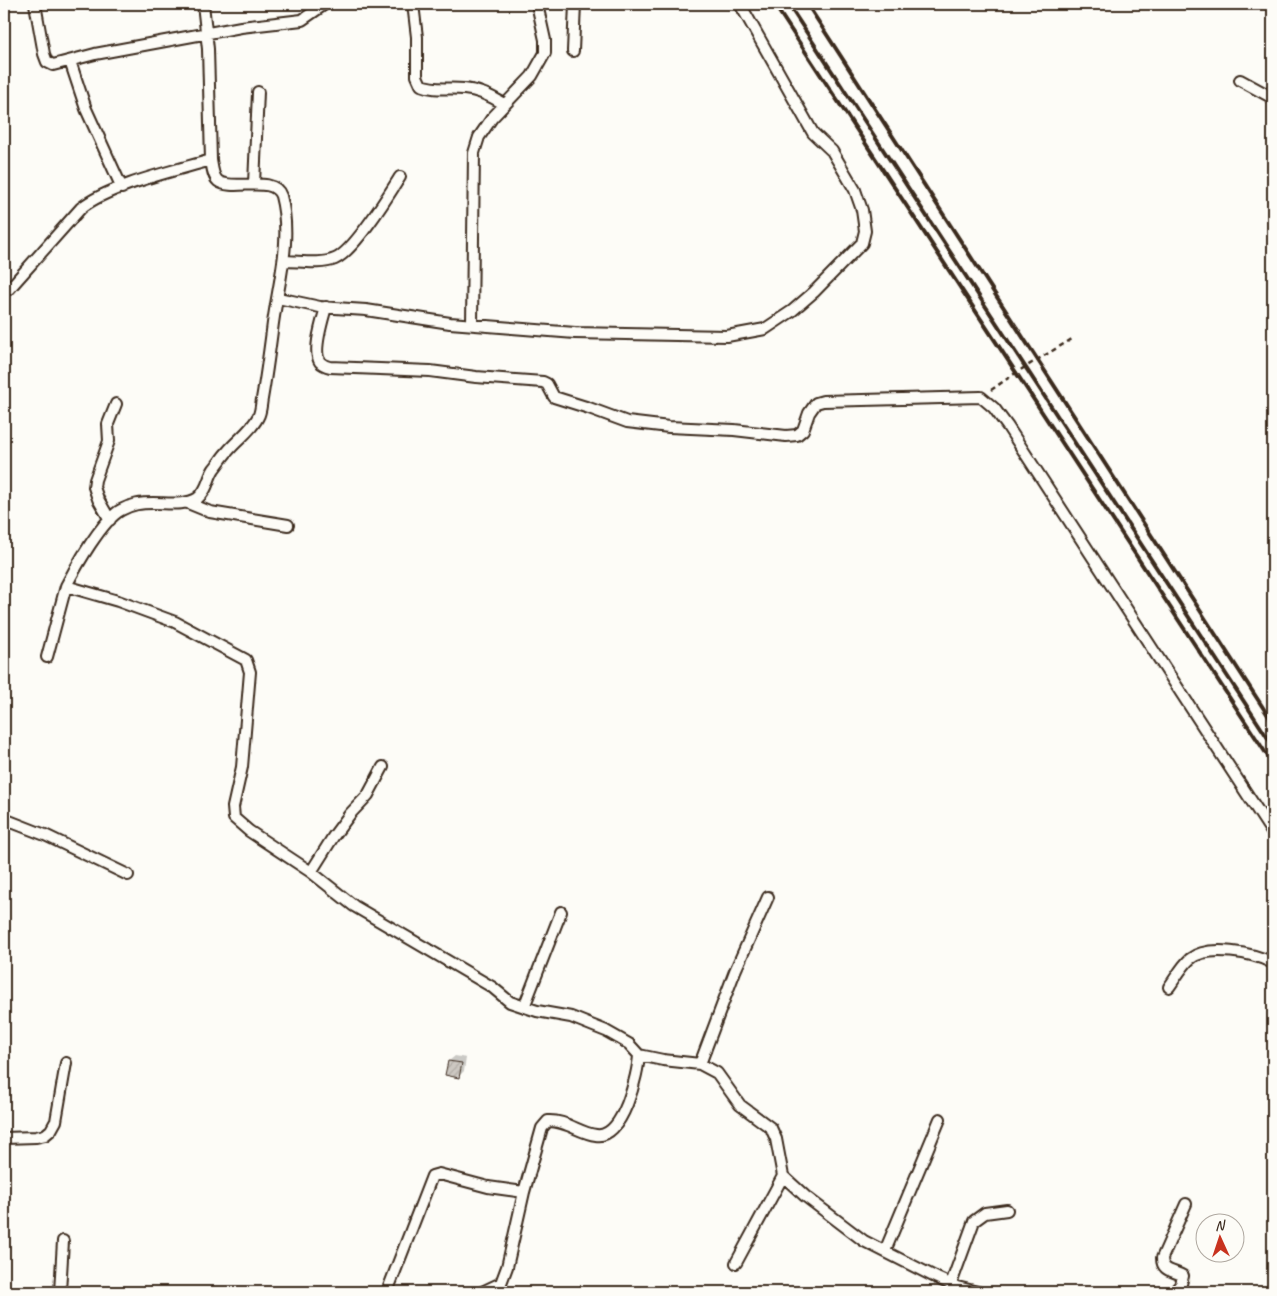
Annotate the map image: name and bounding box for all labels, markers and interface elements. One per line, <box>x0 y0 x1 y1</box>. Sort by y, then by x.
north arrow <box>1194 1214 1244 1264</box>
text: N <box>1215 1217 1226 1234</box>

